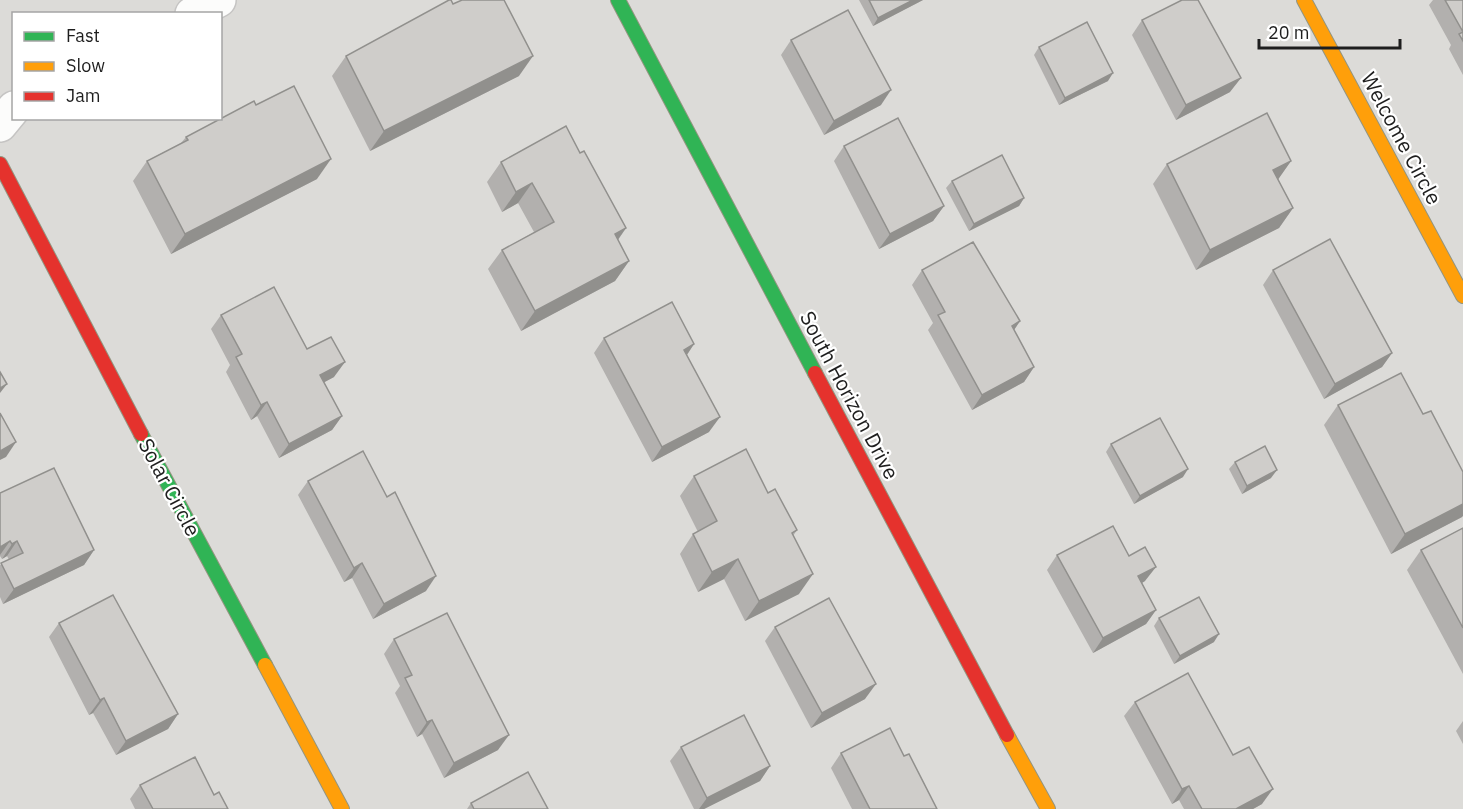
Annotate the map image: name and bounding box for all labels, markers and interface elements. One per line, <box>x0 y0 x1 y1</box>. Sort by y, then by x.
legend <box>12 12 222 120</box>
scale bar <box>1259 12 1400 50</box>
text: 20 m <box>1268 21 1310 44</box>
text: Fast <box>66 24 100 47</box>
text: Slow <box>66 54 105 77</box>
street label: Welcome Circle <box>1355 67 1449 209</box>
text: Jam <box>66 84 101 107</box>
street label: South Horizon Drive <box>794 306 906 484</box>
street label: Solar Circle <box>132 433 208 541</box>

